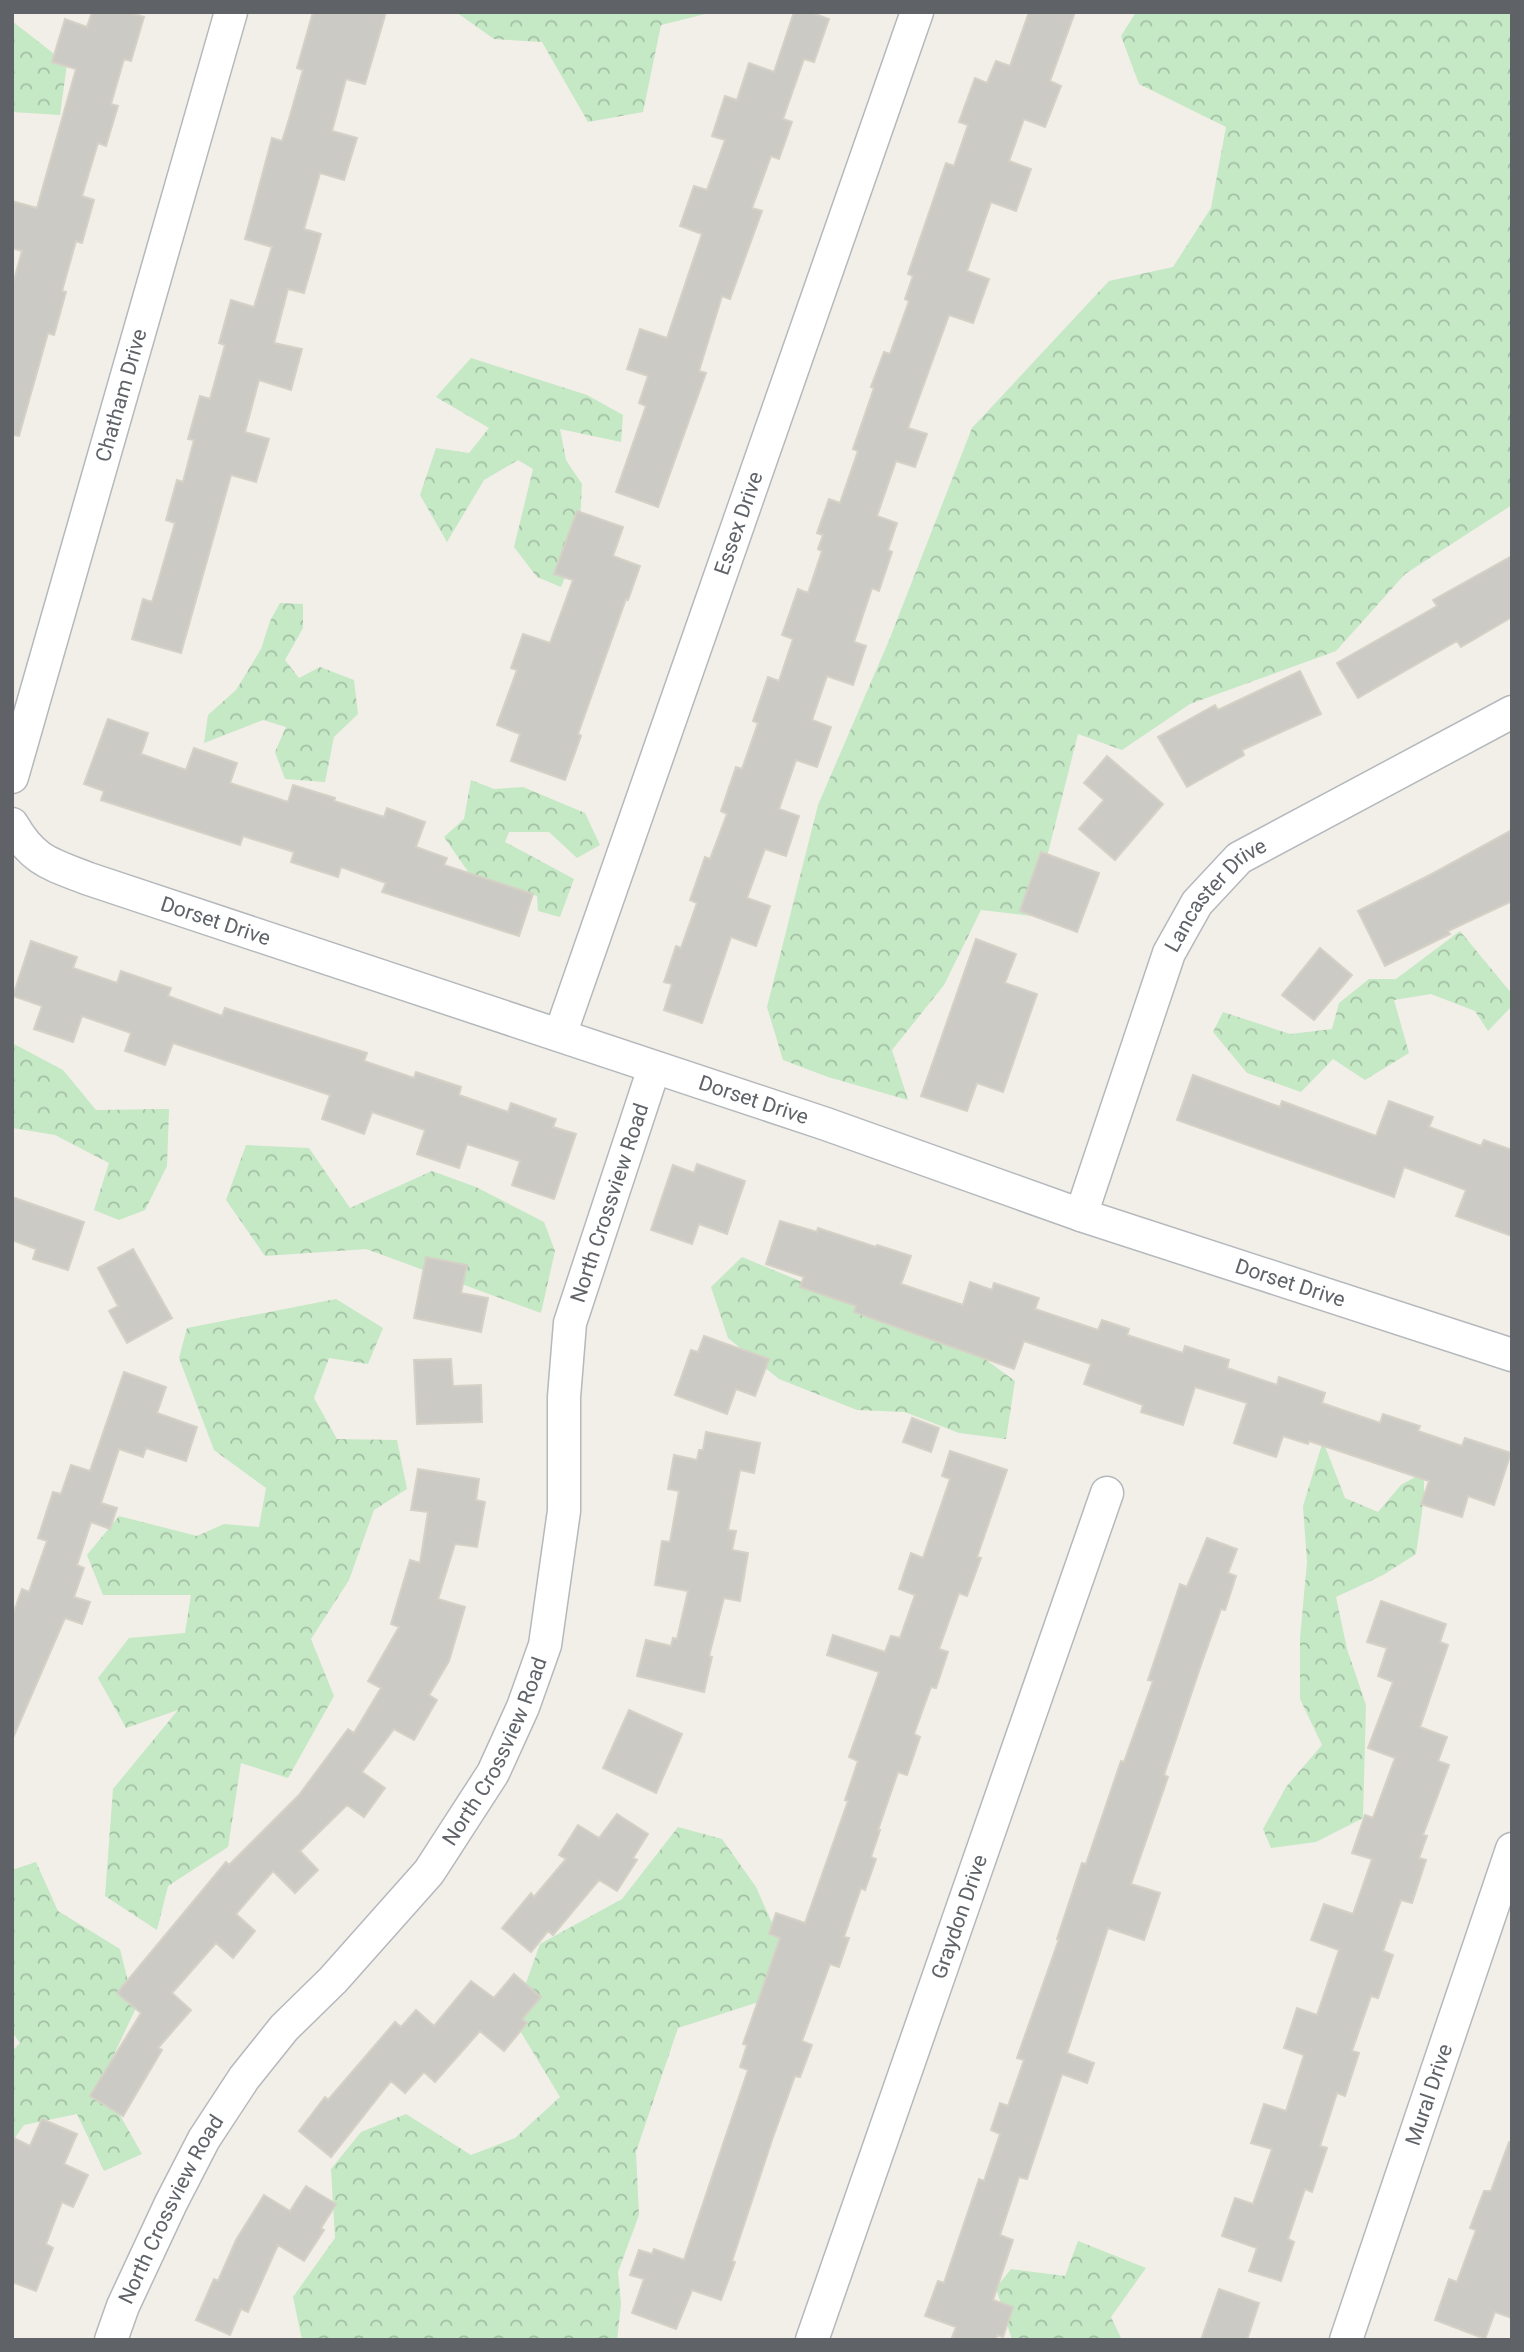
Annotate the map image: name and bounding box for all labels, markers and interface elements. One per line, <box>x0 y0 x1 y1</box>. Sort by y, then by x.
street label: Chatham Drive <box>91 326 152 465</box>
street label: Essex Drive <box>710 469 768 578</box>
street label: Lancaster Drive <box>1160 834 1271 956</box>
street label: Dorset Drive <box>158 892 274 950</box>
street label: Dorset Drive <box>696 1071 812 1129</box>
street label: North Crossview Road <box>566 1100 654 1305</box>
street label: Dorset Drive <box>1232 1254 1348 1312</box>
street label: North Crossview Road <box>437 1654 552 1850</box>
street label: Graydon Drive <box>927 1852 992 1982</box>
street label: Mural Drive <box>1401 2041 1457 2149</box>
street label: North Crossview Road <box>114 2110 229 2308</box>

